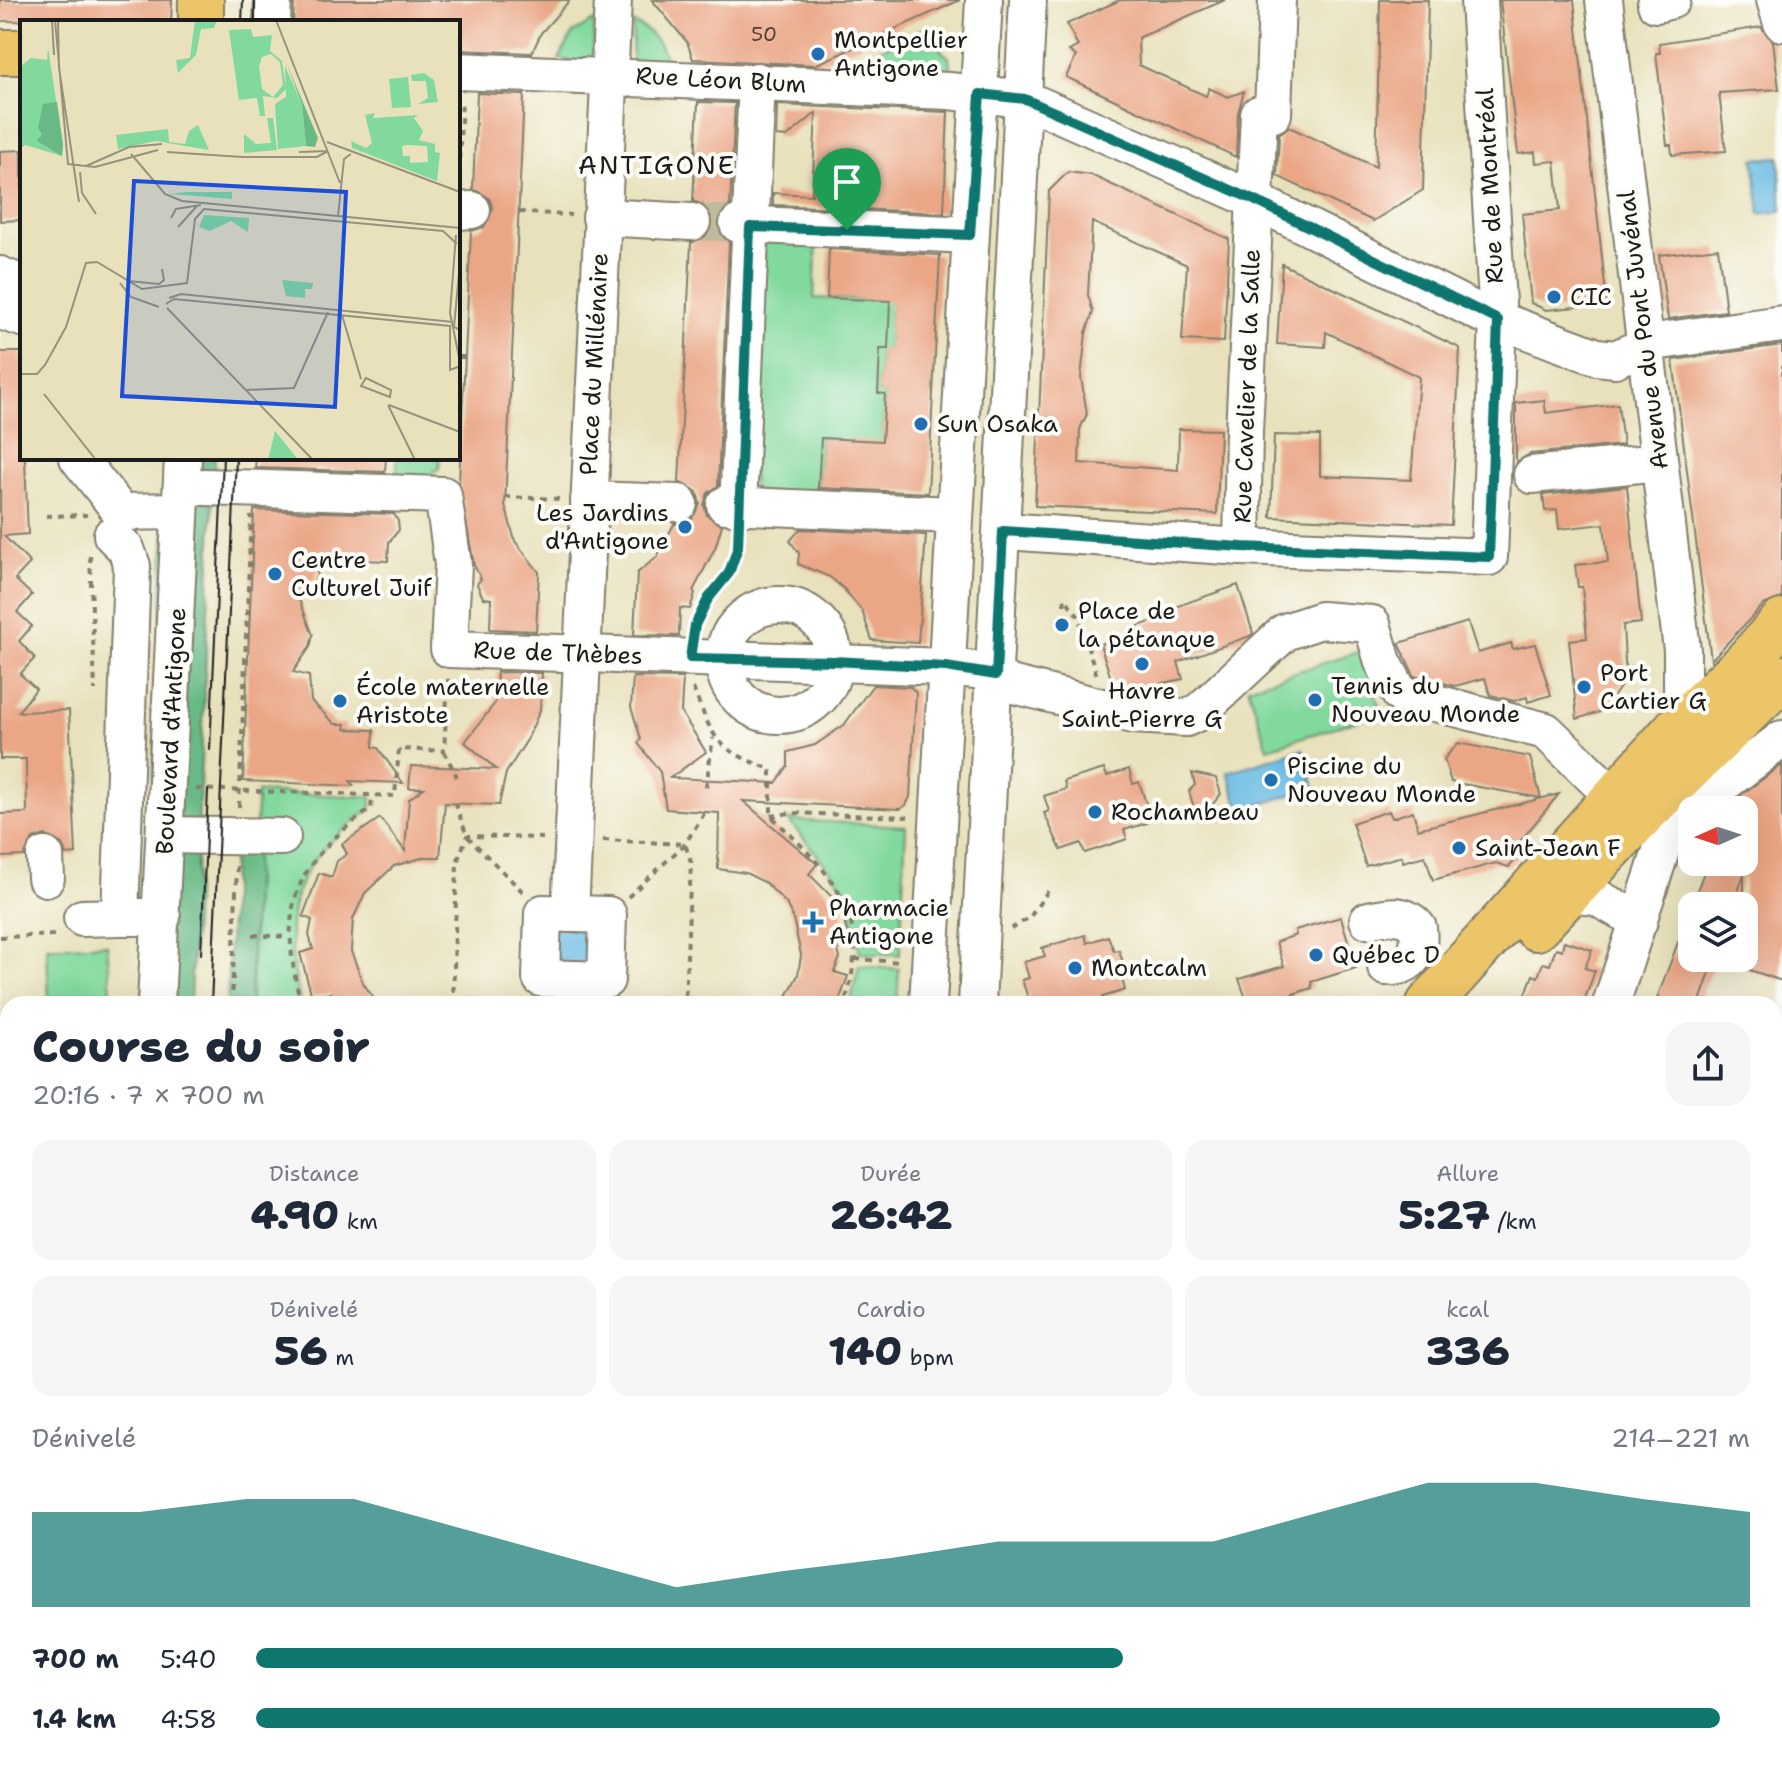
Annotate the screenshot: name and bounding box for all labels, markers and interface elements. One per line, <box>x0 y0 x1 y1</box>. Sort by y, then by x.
inset map <box>20 20 460 460</box>
house number: 50 <box>751 21 777 47</box>
place label: Montpellier Antigone <box>834 24 968 84</box>
marker: Montpellier Antigone <box>809 45 827 63</box>
street label: Rue Léon Blum <box>635 60 807 100</box>
street label: Rue de Montréal <box>1469 87 1511 285</box>
district label: ANTIGONE <box>578 147 736 182</box>
pin <box>813 148 881 230</box>
icon: arrive <box>825 160 869 204</box>
street label: Avenue du Pont Juvénal <box>1610 188 1676 471</box>
street label: Rue Cavelier de la Salle <box>1226 248 1268 524</box>
street label: Place du Millénaire <box>572 252 616 476</box>
place label: CIC <box>1570 281 1612 313</box>
marker: CIC <box>1545 288 1563 306</box>
place label: Sun Osaka <box>937 408 1058 440</box>
marker: Sun Osaka <box>912 415 930 433</box>
place label: Les Jardins d'Antigone <box>536 497 669 557</box>
marker: Les Jardins d'Antigone <box>676 518 694 536</box>
place label: Centre Culturel Juif <box>291 544 433 604</box>
marker: Centre Culturel Juif <box>266 565 284 583</box>
place label: Place de la pétanque <box>1078 595 1216 655</box>
street label: Boulevard d'Antigone <box>149 607 193 855</box>
marker: Place de la pétanque <box>1053 616 1071 634</box>
street label: Rue de Thèbes <box>473 634 643 672</box>
marker: Havre Saint-Pierre G <box>1133 655 1151 673</box>
place label: Port Cartier G <box>1600 657 1707 717</box>
place label: Tennis du Nouveau Monde <box>1331 670 1520 730</box>
place label: École maternelle Aristote <box>356 671 550 731</box>
place label: Havre Saint-Pierre G <box>1062 675 1222 735</box>
marker: Port Cartier G <box>1575 678 1593 696</box>
marker: Tennis du Nouveau Monde <box>1306 691 1324 709</box>
marker: École maternelle Aristote <box>331 692 349 710</box>
place label: Piscine du Nouveau Monde <box>1287 750 1476 810</box>
marker: Piscine du Nouveau Monde <box>1262 771 1280 789</box>
place label: Rochambeau <box>1111 796 1259 828</box>
north arrow <box>1678 796 1758 876</box>
map controls <box>1678 796 1758 972</box>
marker: Rochambeau <box>1086 803 1104 821</box>
place label: Saint-Jean F <box>1475 832 1621 864</box>
marker: Saint-Jean F <box>1450 839 1468 857</box>
place label: Pharmacie Antigone <box>829 892 949 952</box>
button: layers <box>1678 892 1758 972</box>
marker: Pharmacie Antigone <box>804 913 822 931</box>
place label: Québec D <box>1332 939 1440 971</box>
marker: Québec D <box>1307 946 1325 964</box>
place label: Montcalm <box>1091 952 1207 984</box>
marker: Montcalm <box>1066 959 1084 977</box>
text: Course du soir <box>32 1017 370 1076</box>
button: share <box>1666 1022 1750 1106</box>
text: 20:16 · 7 × 700 m <box>32 1077 265 1112</box>
text: Distance <box>269 1159 359 1188</box>
text: Durée <box>861 1159 921 1188</box>
text: Allure <box>1436 1159 1499 1188</box>
text: 4.90 <box>251 1188 339 1242</box>
text: 26:42 <box>830 1188 952 1242</box>
text: 5:27 <box>1399 1188 1490 1242</box>
text: km <box>339 1207 378 1236</box>
text: /km <box>1490 1207 1537 1236</box>
text: Dénivelé <box>270 1295 359 1324</box>
text: Cardio <box>856 1295 926 1324</box>
text: kcal <box>1446 1295 1489 1324</box>
text: 56 <box>274 1324 328 1378</box>
text: 140 <box>828 1324 902 1378</box>
text: 336 <box>1426 1324 1510 1378</box>
text: m <box>328 1343 354 1372</box>
text: bpm <box>902 1343 954 1372</box>
text: Dénivelé <box>32 1420 137 1455</box>
text: 214–221 m <box>1611 1420 1750 1455</box>
text: 700 m <box>32 1641 119 1676</box>
text: 5:40 <box>160 1641 217 1676</box>
text: 1.4 km <box>32 1701 116 1736</box>
text: 4:58 <box>160 1701 217 1736</box>

